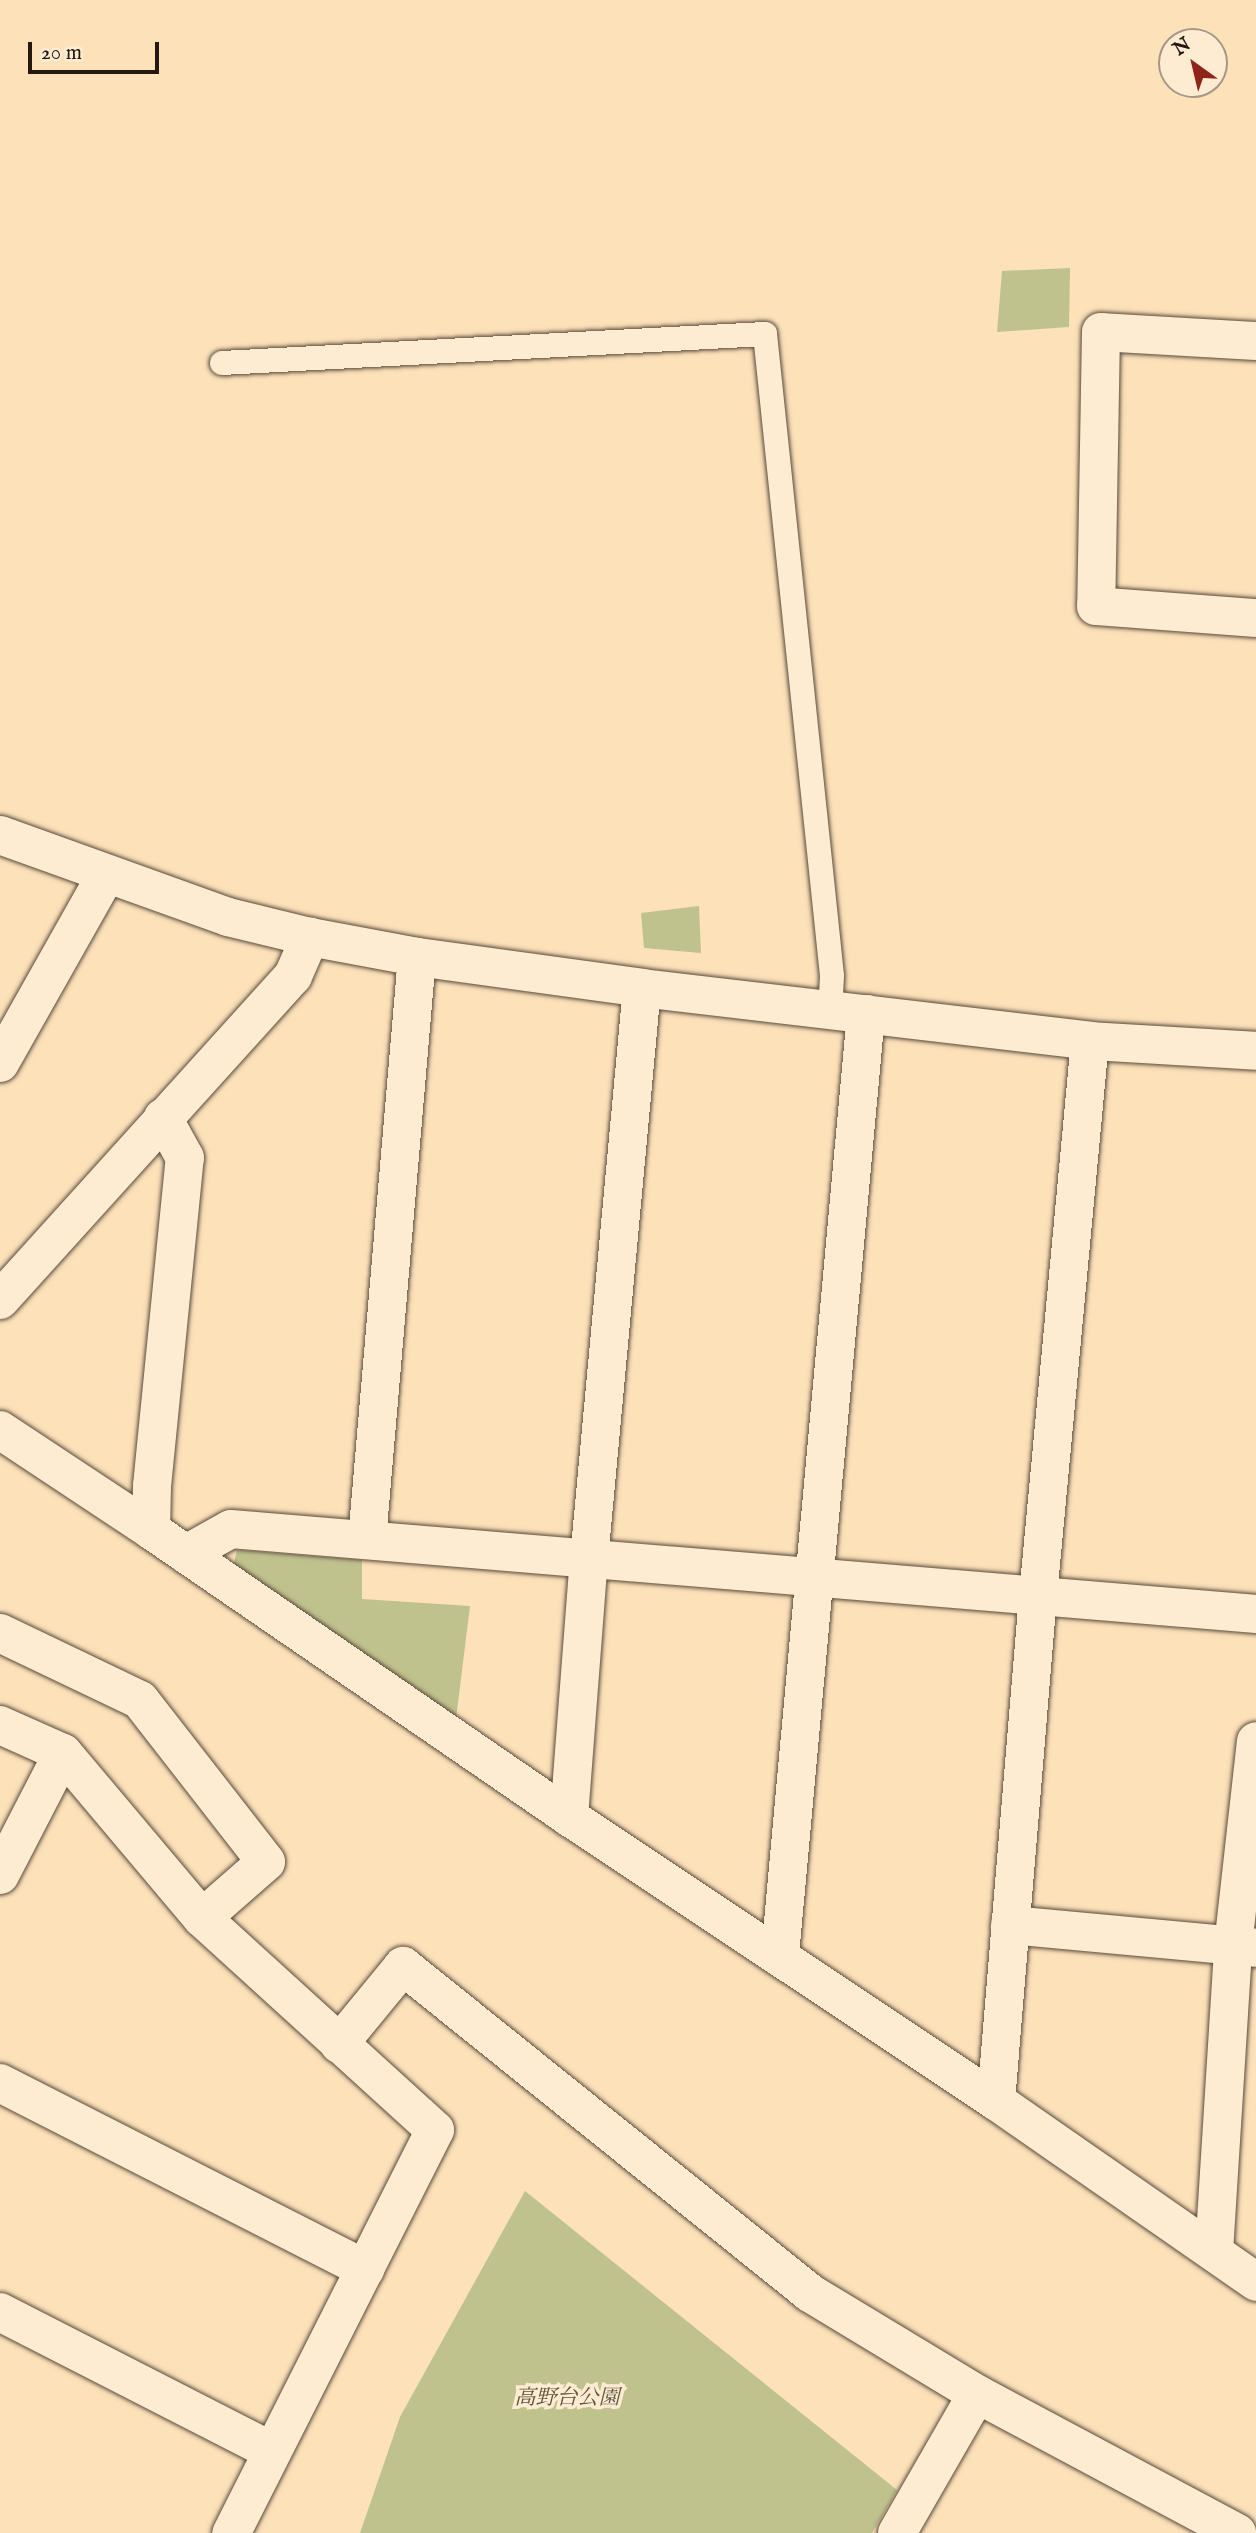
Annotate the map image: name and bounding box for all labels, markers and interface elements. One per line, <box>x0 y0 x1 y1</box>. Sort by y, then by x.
scale bar <box>32 28 163 72</box>
north arrow <box>1158 28 1228 98</box>
text: N <box>1169 33 1196 62</box>
text: 20 m <box>41 40 82 67</box>
park label: 高野台公園 <box>515 2386 619 2412</box>

